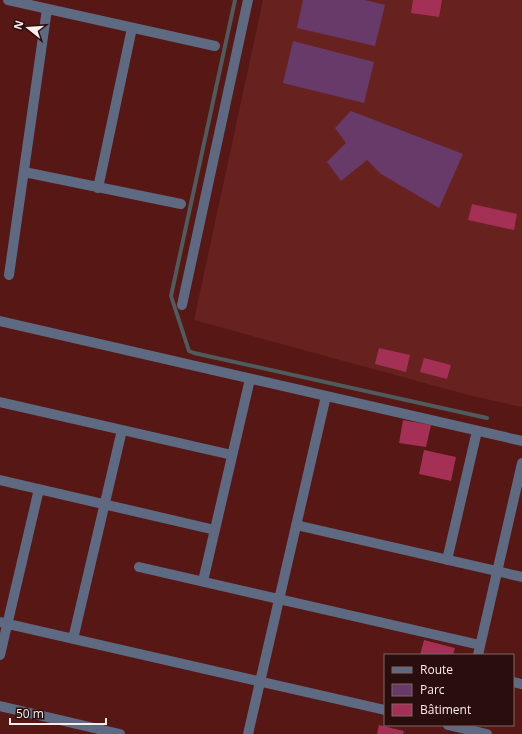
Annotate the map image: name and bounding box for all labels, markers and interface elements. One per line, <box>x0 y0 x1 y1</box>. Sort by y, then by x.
north arrow <box>8 8 48 48</box>
text: N <box>9 18 26 31</box>
legend <box>384 654 514 726</box>
text: Route <box>420 661 453 678</box>
text: Parc <box>420 681 445 698</box>
scale bar <box>10 700 106 726</box>
text: Bâtiment <box>420 701 471 718</box>
text: 50 m <box>16 705 44 722</box>

